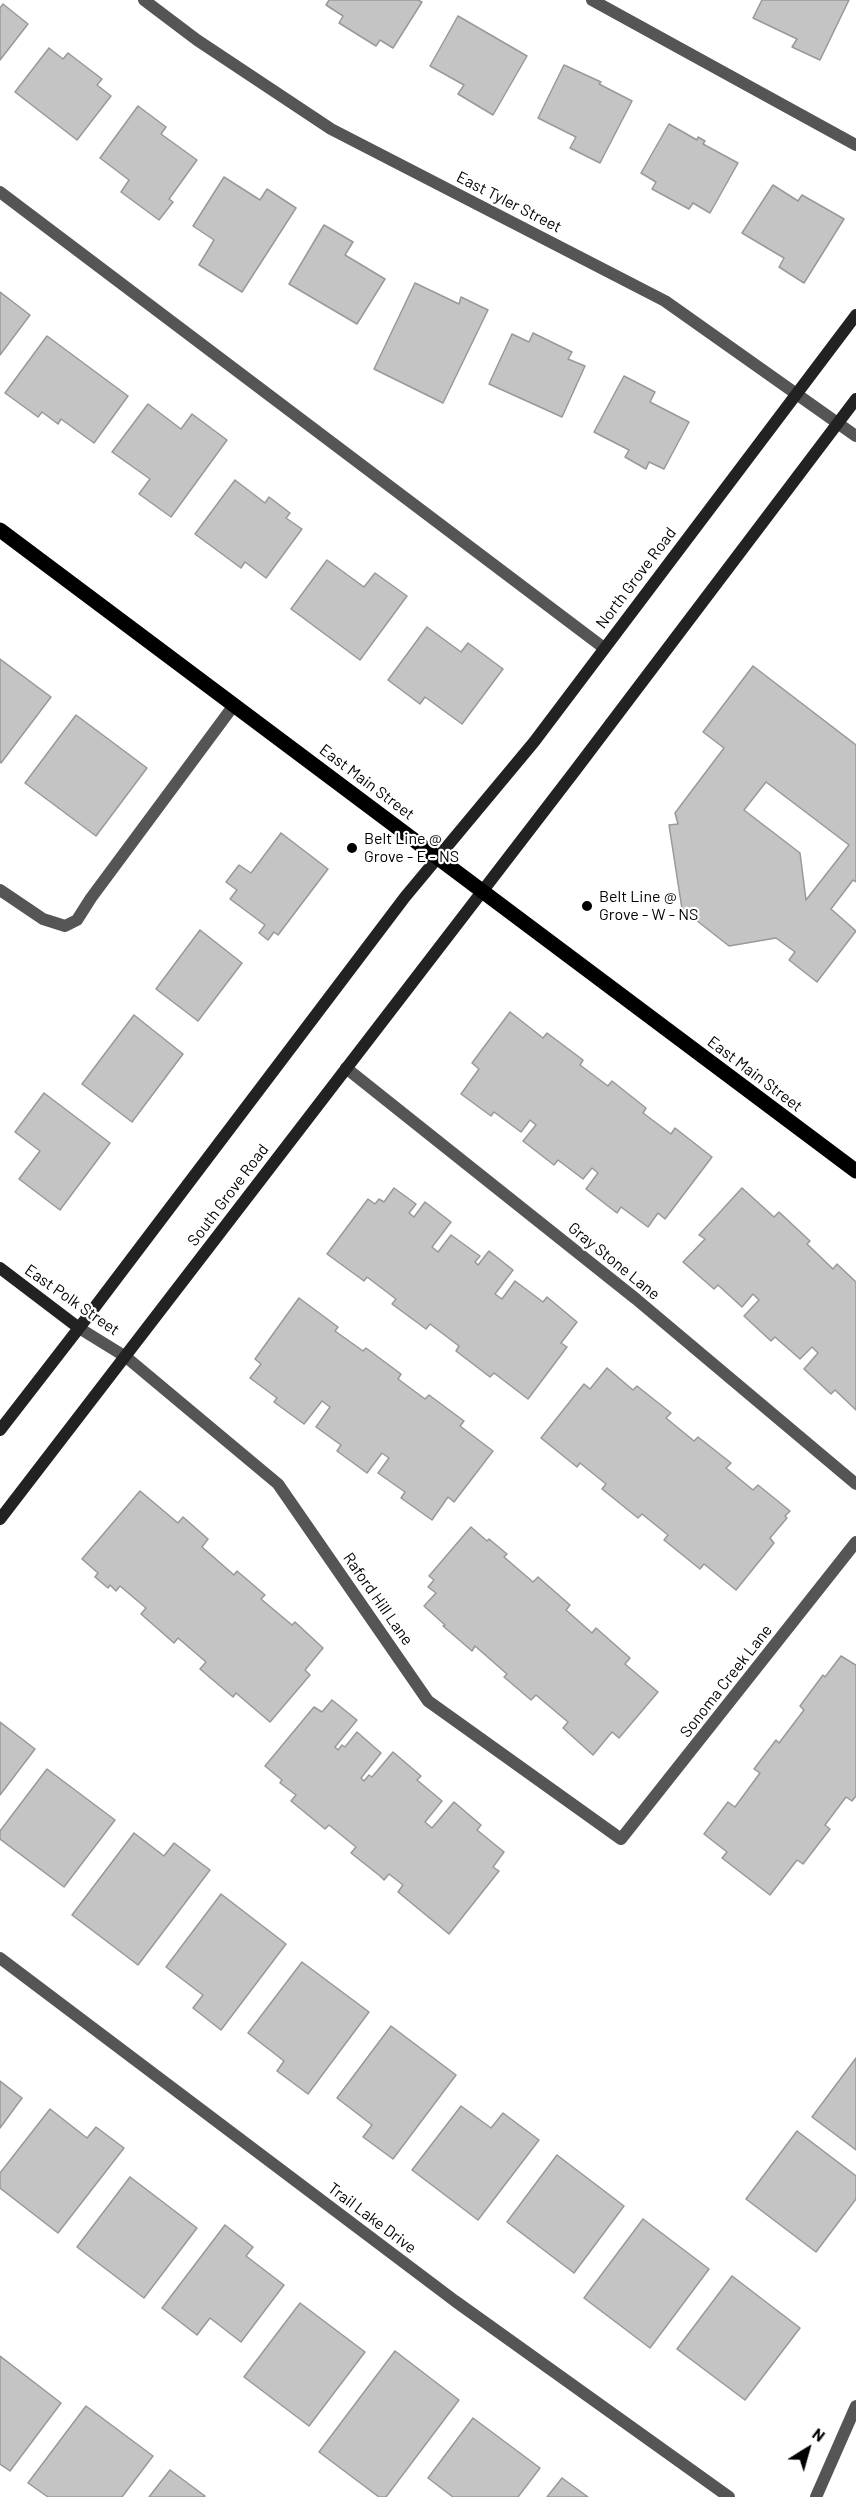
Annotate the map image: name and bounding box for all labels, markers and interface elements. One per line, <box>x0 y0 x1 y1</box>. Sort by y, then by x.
street label: East Tyler Street <box>453 167 565 237</box>
street label: North Grove Road <box>592 524 680 632</box>
street label: East Main Street <box>316 740 418 824</box>
place label: Belt Line @ Grove - E - NS <box>364 829 459 867</box>
marker: Belt Line @ Grove - E - NS <box>345 841 359 855</box>
place label: Belt Line @ Grove - W - NS <box>599 887 698 925</box>
marker: Belt Line @ Grove - W - NS <box>580 899 594 913</box>
street label: East Main Street <box>704 1032 806 1116</box>
street label: South Grove Road <box>183 1140 273 1250</box>
street label: Gray Stone Lane <box>564 1218 664 1304</box>
street label: East Polk Street <box>21 1260 123 1340</box>
street label: Raford Hill Lane <box>339 1549 417 1649</box>
street label: Sonoma Creek Lane <box>676 1621 776 1741</box>
street label: Trail Lake Drive <box>324 2179 420 2257</box>
north arrow <box>778 2419 838 2479</box>
text: N <box>809 2423 829 2445</box>

